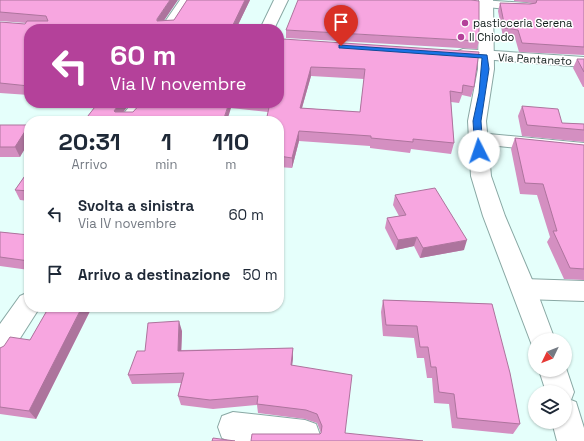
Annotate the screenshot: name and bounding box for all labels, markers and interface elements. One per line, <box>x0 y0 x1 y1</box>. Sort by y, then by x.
pin <box>324 5 358 46</box>
icon: arrive <box>330 11 352 33</box>
place label: pasticceria Serena <box>473 16 573 30</box>
marker: pasticceria Serena <box>460 18 470 28</box>
place label: Il Chiodo <box>469 30 515 44</box>
marker: Il Chiodo <box>456 32 466 42</box>
text: 60 m <box>110 37 176 73</box>
icon: left <box>44 40 96 92</box>
street label: Via Pantaneto <box>498 50 573 68</box>
text: Via IV novembre <box>110 72 246 95</box>
text: 20:31 <box>59 126 121 157</box>
text: 1 <box>161 126 172 157</box>
text: 110 <box>212 126 249 157</box>
position arrow <box>458 130 500 172</box>
text: Arrivo <box>72 156 108 173</box>
text: min <box>155 156 178 173</box>
text: m <box>225 156 236 173</box>
text: Svolta a sinistra <box>78 196 194 215</box>
icon: left <box>44 203 66 225</box>
text: 60 m <box>228 205 264 224</box>
text: Via IV novembre <box>78 215 177 232</box>
icon: arrive <box>44 263 66 285</box>
text: Arrivo a destinazione <box>78 265 230 284</box>
text: 50 m <box>242 265 278 284</box>
north arrow <box>528 333 572 377</box>
map controls <box>528 333 572 429</box>
button: layers <box>528 385 572 429</box>

